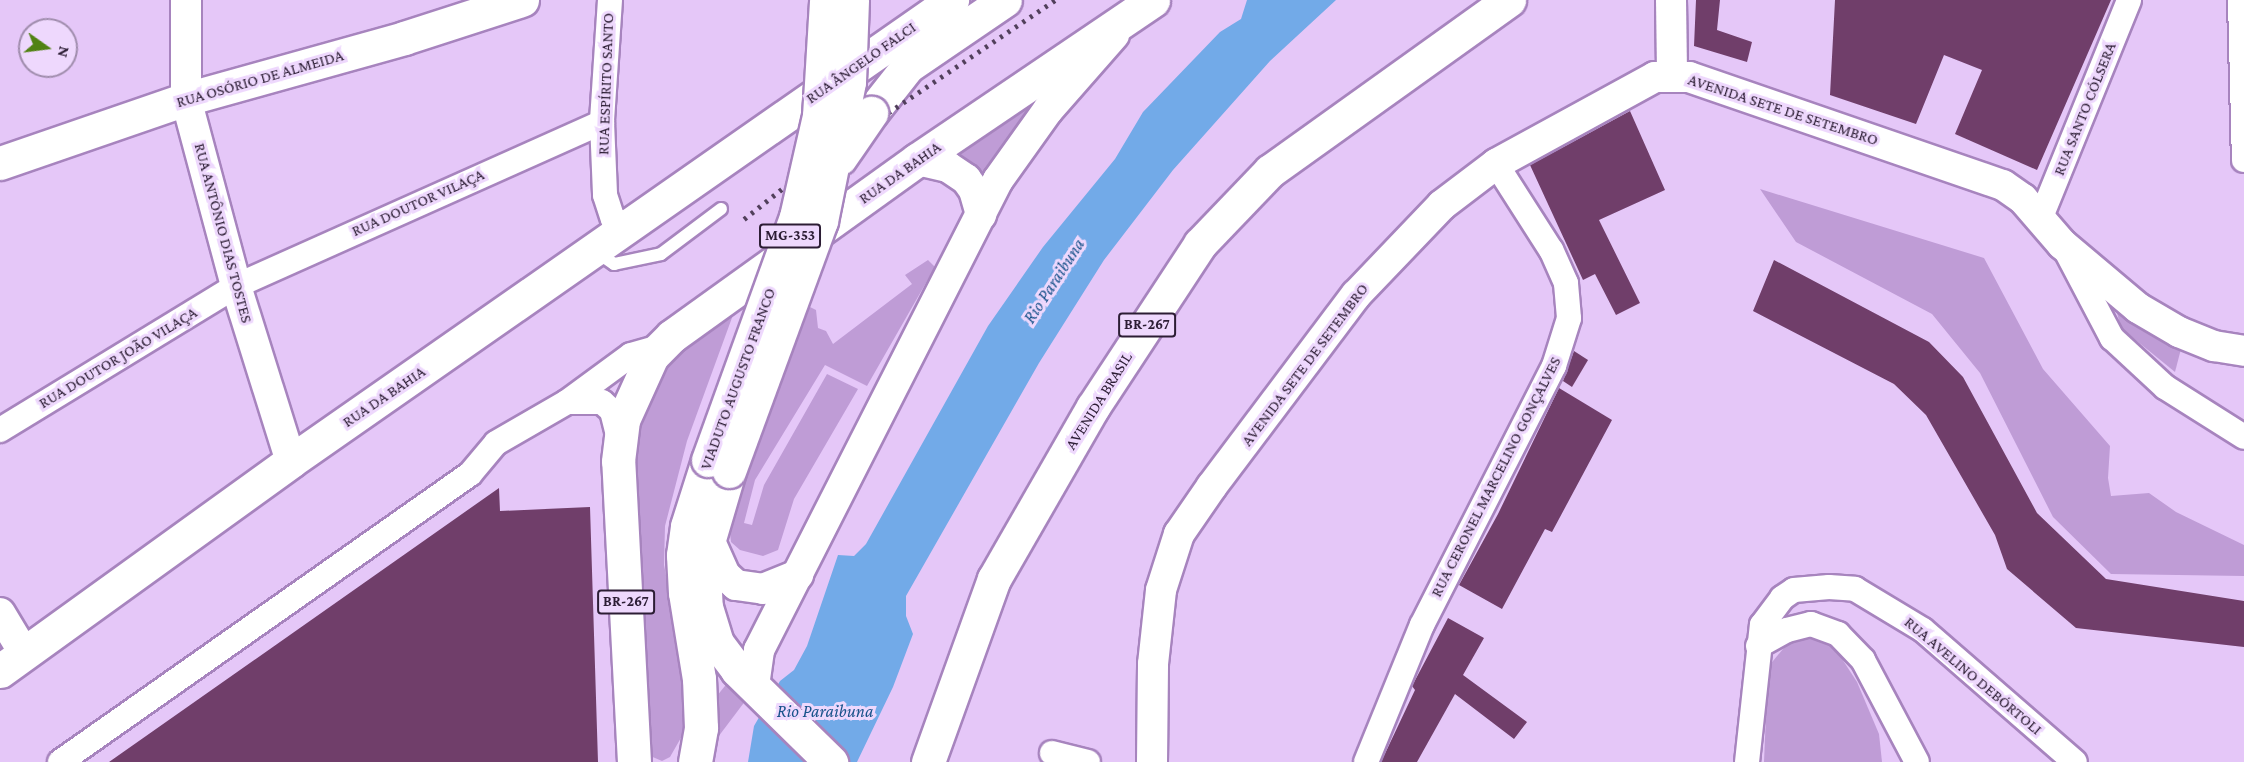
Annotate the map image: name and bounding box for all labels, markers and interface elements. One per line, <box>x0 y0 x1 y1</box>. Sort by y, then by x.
street label: RUA ESPÍRITO SANTO <box>594 13 618 155</box>
north arrow <box>18 18 78 78</box>
street label: RUA ÂNGELO FALCI <box>802 18 920 108</box>
street label: RUA SANTO CÓLSERA <box>2050 40 2120 178</box>
text: N <box>54 45 74 59</box>
street label: RUA OSÓRIO DE ALMEIDA <box>174 46 346 112</box>
street label: AVENIDA SETE DE SETEMBRO <box>1686 70 1880 150</box>
street label: RUA DA BAHIA <box>855 138 945 208</box>
street label: RUA ANTÔNIO DIAS TOSTES <box>190 141 256 325</box>
street label: RUA DOUTOR VILAÇA <box>349 165 487 241</box>
road number: MG-353 <box>758 224 822 248</box>
water label: Rio Paraibuna <box>1019 235 1089 327</box>
street label: AVENIDA SETE DE SETEMBRO <box>1238 280 1372 450</box>
street label: VIADUTO AUGUSTO FRANCO <box>696 286 780 472</box>
street label: RUA DOUTOR JOÃO VILAÇA <box>35 303 201 413</box>
road number: BR-267 <box>1117 313 1177 337</box>
street label: AVENIDA BRASIL <box>1061 349 1137 453</box>
street label: RUA CERONEL MARCELINO GONÇALVES <box>1427 354 1565 600</box>
street label: RUA DA BAHIA <box>339 362 429 432</box>
road number: BR-267 <box>596 590 656 614</box>
street label: RUA AVELINO DEBÓRTOLI <box>1900 613 2046 739</box>
water label: Rio Paraibuna <box>777 700 873 722</box>

